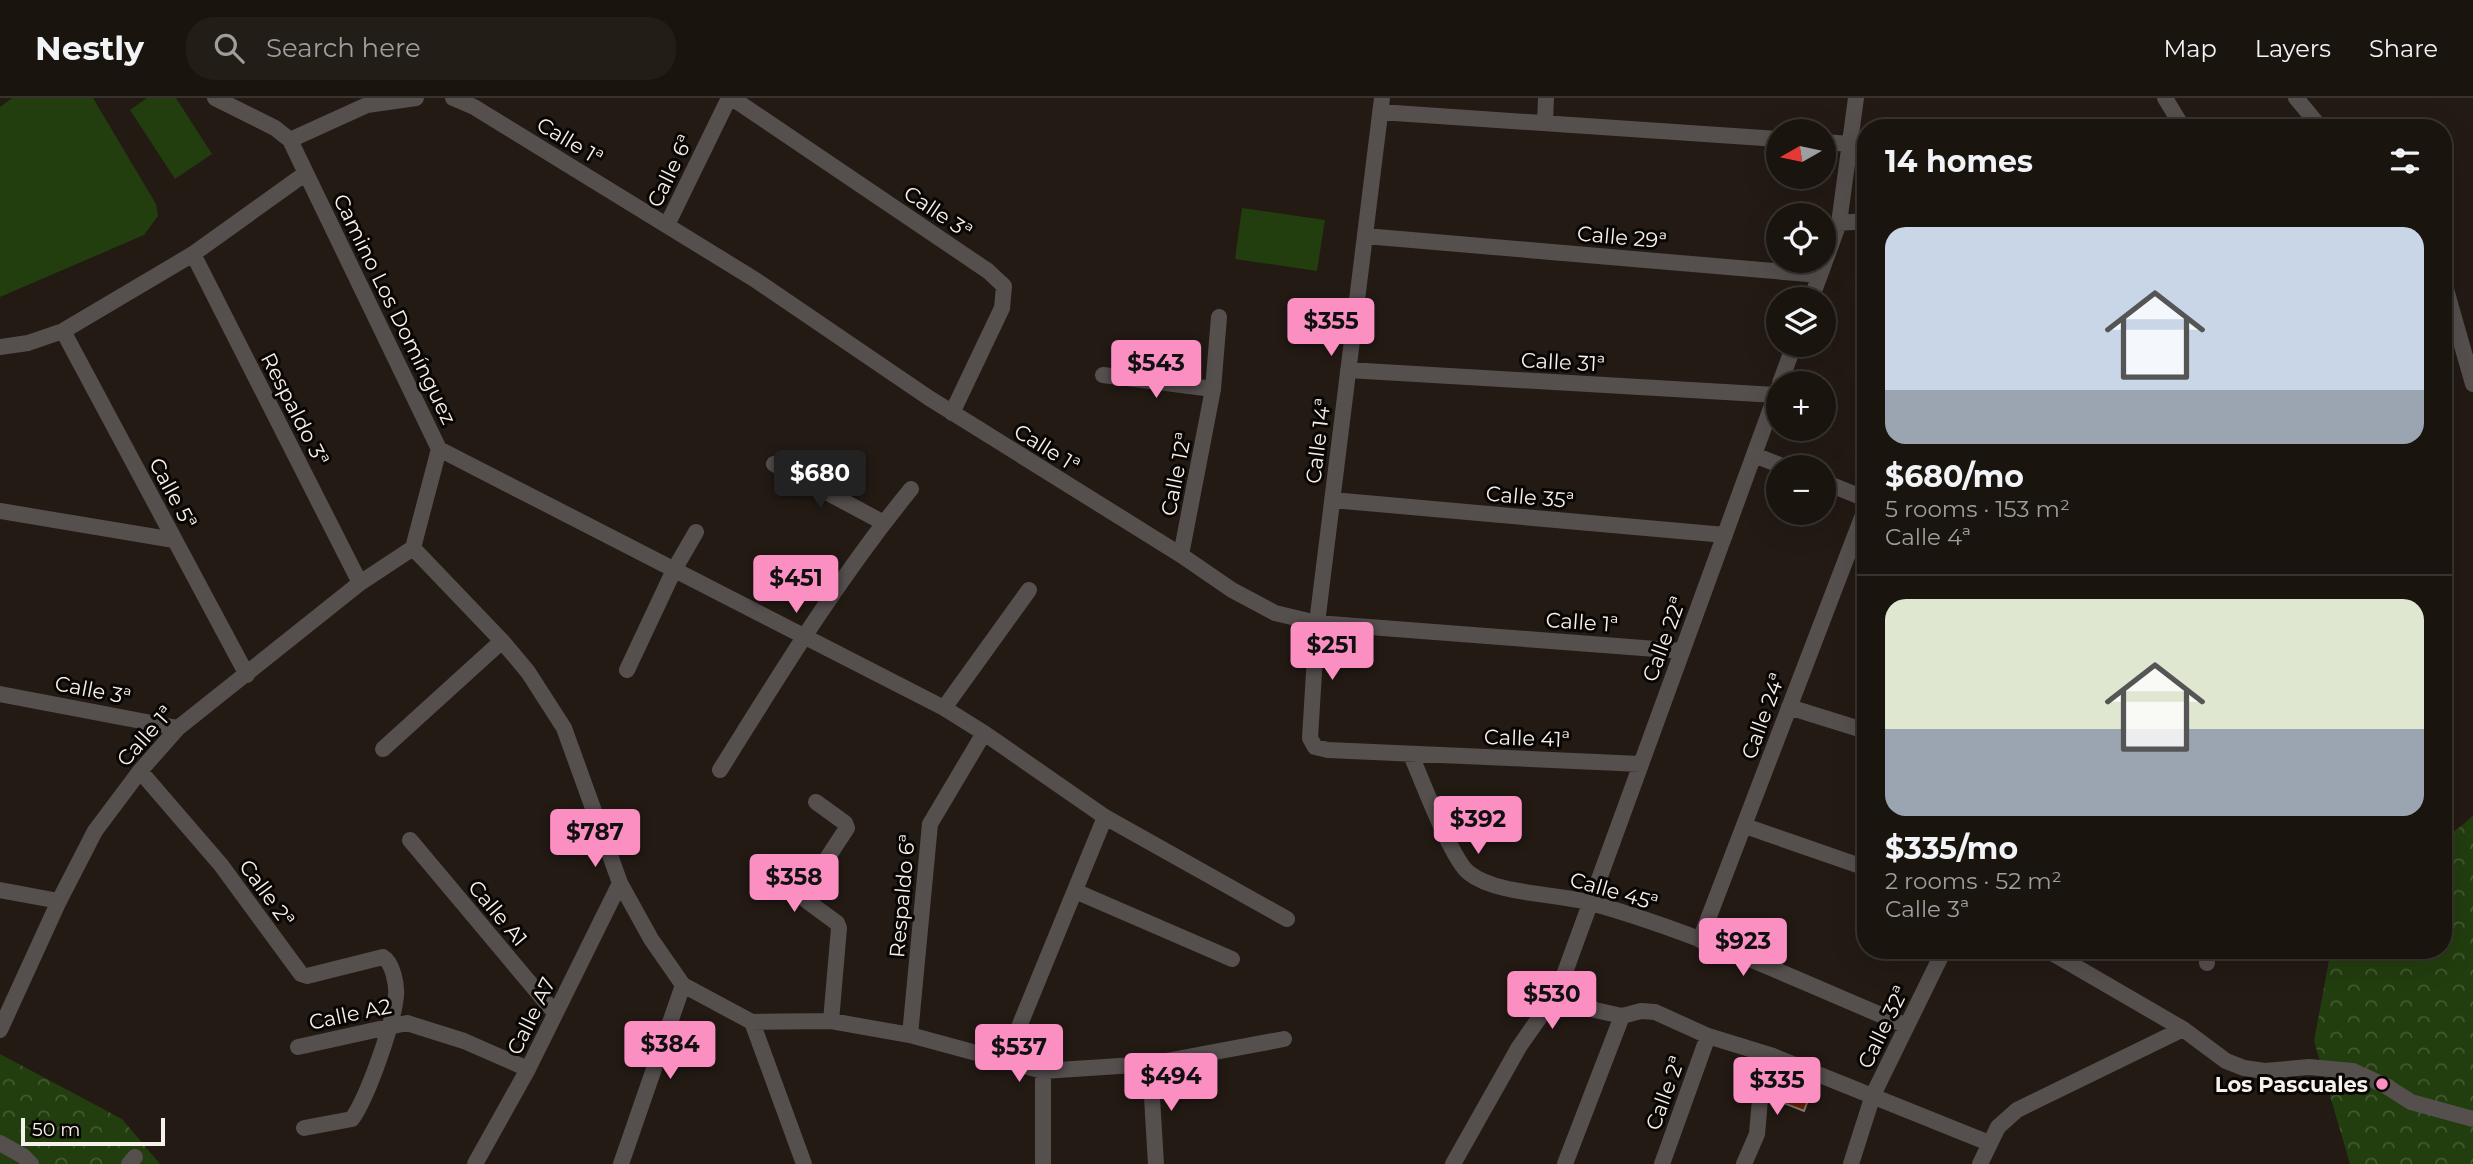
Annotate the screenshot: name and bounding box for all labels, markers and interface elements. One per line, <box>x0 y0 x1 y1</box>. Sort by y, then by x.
search box <box>186 17 676 80</box>
text: Nestly <box>35 28 144 68</box>
icon: search <box>210 29 248 67</box>
text: Search here <box>266 32 421 64</box>
text: Map <box>2163 34 2217 63</box>
text: Layers <box>2255 34 2331 63</box>
text: Share <box>2369 34 2438 63</box>
street label: Calle 1ª <box>532 112 608 170</box>
north arrow <box>1766 119 1836 189</box>
map controls <box>1766 119 1836 525</box>
street label: Calle 6ª <box>642 131 698 211</box>
icon: filters <box>2386 142 2424 180</box>
text: 14 homes <box>1885 143 2033 180</box>
street label: Calle 3ª <box>899 180 977 244</box>
street label: Camino Los Domínguez <box>328 190 462 428</box>
button: locate <box>1766 203 1836 273</box>
street label: Calle 29ª <box>1576 221 1668 253</box>
icon: home <box>2092 272 2218 398</box>
button: layers <box>1766 287 1836 357</box>
pin: $355 <box>1290 299 1372 358</box>
text: $355 <box>1303 307 1359 335</box>
pin: $543 <box>1115 341 1197 400</box>
street label: Calle 31ª <box>1520 347 1606 377</box>
street label: Respaldo 3ª <box>256 348 334 470</box>
text: $543 <box>1127 349 1185 377</box>
button: + <box>1766 371 1836 441</box>
street label: Calle 14ª <box>1300 397 1336 485</box>
street label: Calle 1ª <box>1010 418 1084 478</box>
street label: Calle 12ª <box>1156 430 1196 518</box>
pin: $680 <box>779 450 861 510</box>
street label: Calle 5ª <box>144 453 202 533</box>
button: − <box>1766 455 1836 525</box>
text: $680/mo <box>1885 458 2024 495</box>
text: $680 <box>790 459 850 487</box>
street label: Calle 35ª <box>1485 481 1575 513</box>
text: 5 rooms · 153 m² <box>1885 495 2070 523</box>
text: Calle 4ª <box>1885 523 1971 551</box>
pin: $451 <box>755 556 837 615</box>
text: $451 <box>769 564 823 592</box>
street label: Calle 22ª <box>1637 593 1691 685</box>
street label: Calle 1ª <box>1545 607 1619 637</box>
pin: $251 <box>1291 622 1373 682</box>
text: $251 <box>1307 631 1357 659</box>
icon: home <box>2092 644 2218 770</box>
street label: Calle 24ª <box>1736 669 1790 763</box>
street label: Calle 3ª <box>53 670 133 710</box>
street label: Calle 1ª <box>111 701 179 771</box>
street label: Calle 41ª <box>1484 724 1570 752</box>
pin: $392 <box>1437 796 1519 856</box>
text: $392 <box>1450 805 1506 833</box>
pin: $787 <box>554 810 636 869</box>
text: $787 <box>566 818 624 846</box>
text: $335/mo <box>1885 830 2018 867</box>
street label: Respaldo 6ª <box>884 833 920 959</box>
pin: $358 <box>753 854 835 914</box>
street label: Calle 2ª <box>234 855 300 931</box>
text: $358 <box>766 863 822 891</box>
street label: Calle 45ª <box>1567 867 1661 915</box>
text: 2 rooms · 52 m² <box>1885 867 2062 895</box>
street label: Calle A1 <box>463 875 533 951</box>
text: Calle 3ª <box>1885 895 1969 923</box>
pin: $923 <box>1702 918 1784 978</box>
text: $923 <box>1715 927 1771 955</box>
pin: $530 <box>1511 972 1593 1031</box>
street label: Calle A7 <box>502 973 560 1059</box>
text: $530 <box>1523 980 1581 1008</box>
street label: Calle 32ª <box>1852 982 1914 1072</box>
street label: Calle A2 <box>307 993 394 1035</box>
pin: $384 <box>629 1021 711 1081</box>
pin: $537 <box>978 1024 1060 1084</box>
text: $384 <box>640 1030 700 1058</box>
text: $537 <box>991 1033 1047 1061</box>
street label: Calle 2ª <box>1640 1053 1690 1133</box>
pin: $494 <box>1130 1054 1212 1113</box>
pin: $335 <box>1736 1058 1818 1117</box>
text: $494 <box>1140 1062 1202 1090</box>
text: $335 <box>1749 1066 1805 1094</box>
place label: Los Pascuales <box>2215 1072 2368 1097</box>
marker: Los Pascuales <box>2374 1076 2390 1092</box>
scale bar <box>21 1115 164 1147</box>
text: 50 m <box>32 1118 80 1141</box>

